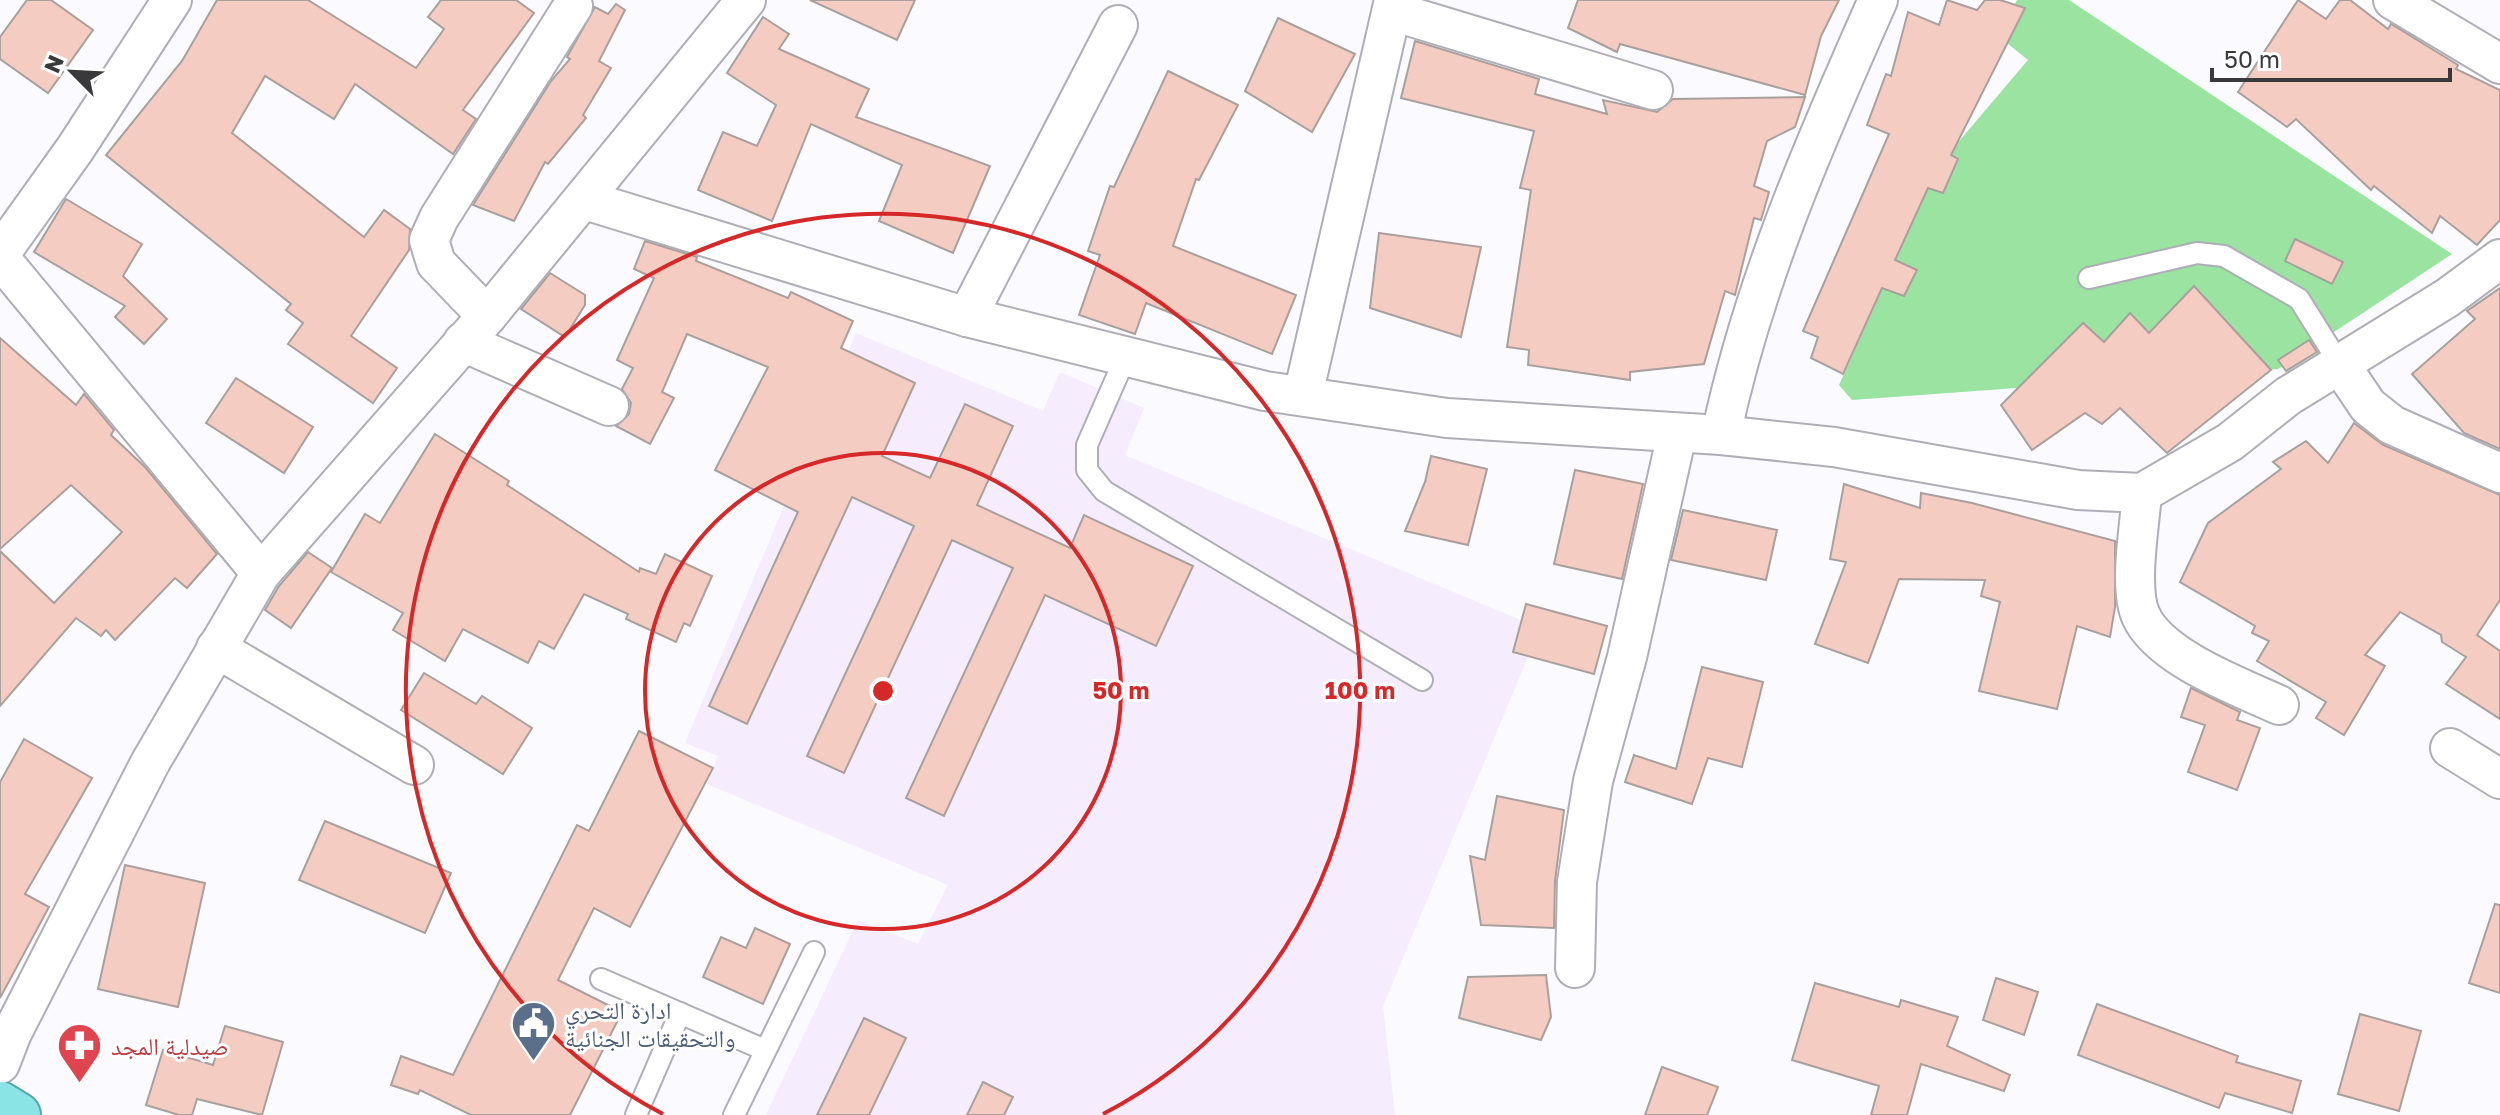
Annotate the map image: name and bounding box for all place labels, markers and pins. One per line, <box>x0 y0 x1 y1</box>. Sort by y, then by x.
centre of rings <box>869 677 897 705</box>
place label: ادارة التحري والتحقيقات الجنائية <box>565 995 735 1052</box>
public building icon: ادارة التحري والتحقيقات الجنائية <box>510 999 558 1062</box>
pharmacy icon: صيدلية المجد <box>56 1021 104 1084</box>
place label: صيدلية المجد <box>111 1031 229 1060</box>

